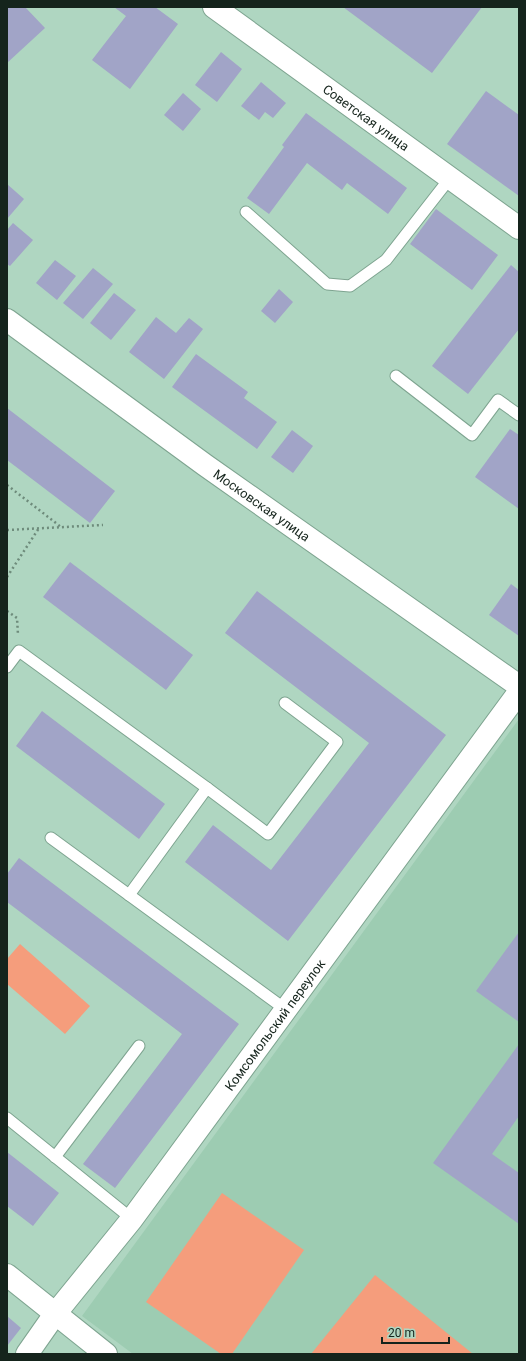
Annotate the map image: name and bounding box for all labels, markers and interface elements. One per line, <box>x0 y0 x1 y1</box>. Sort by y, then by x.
street label: Советская улица <box>320 81 412 154</box>
street label: Московская улица <box>211 466 313 545</box>
street label: Комсомольский переулок <box>222 956 328 1094</box>
scale bar <box>382 1319 449 1345</box>
text: 20 m <box>388 1326 415 1340</box>

